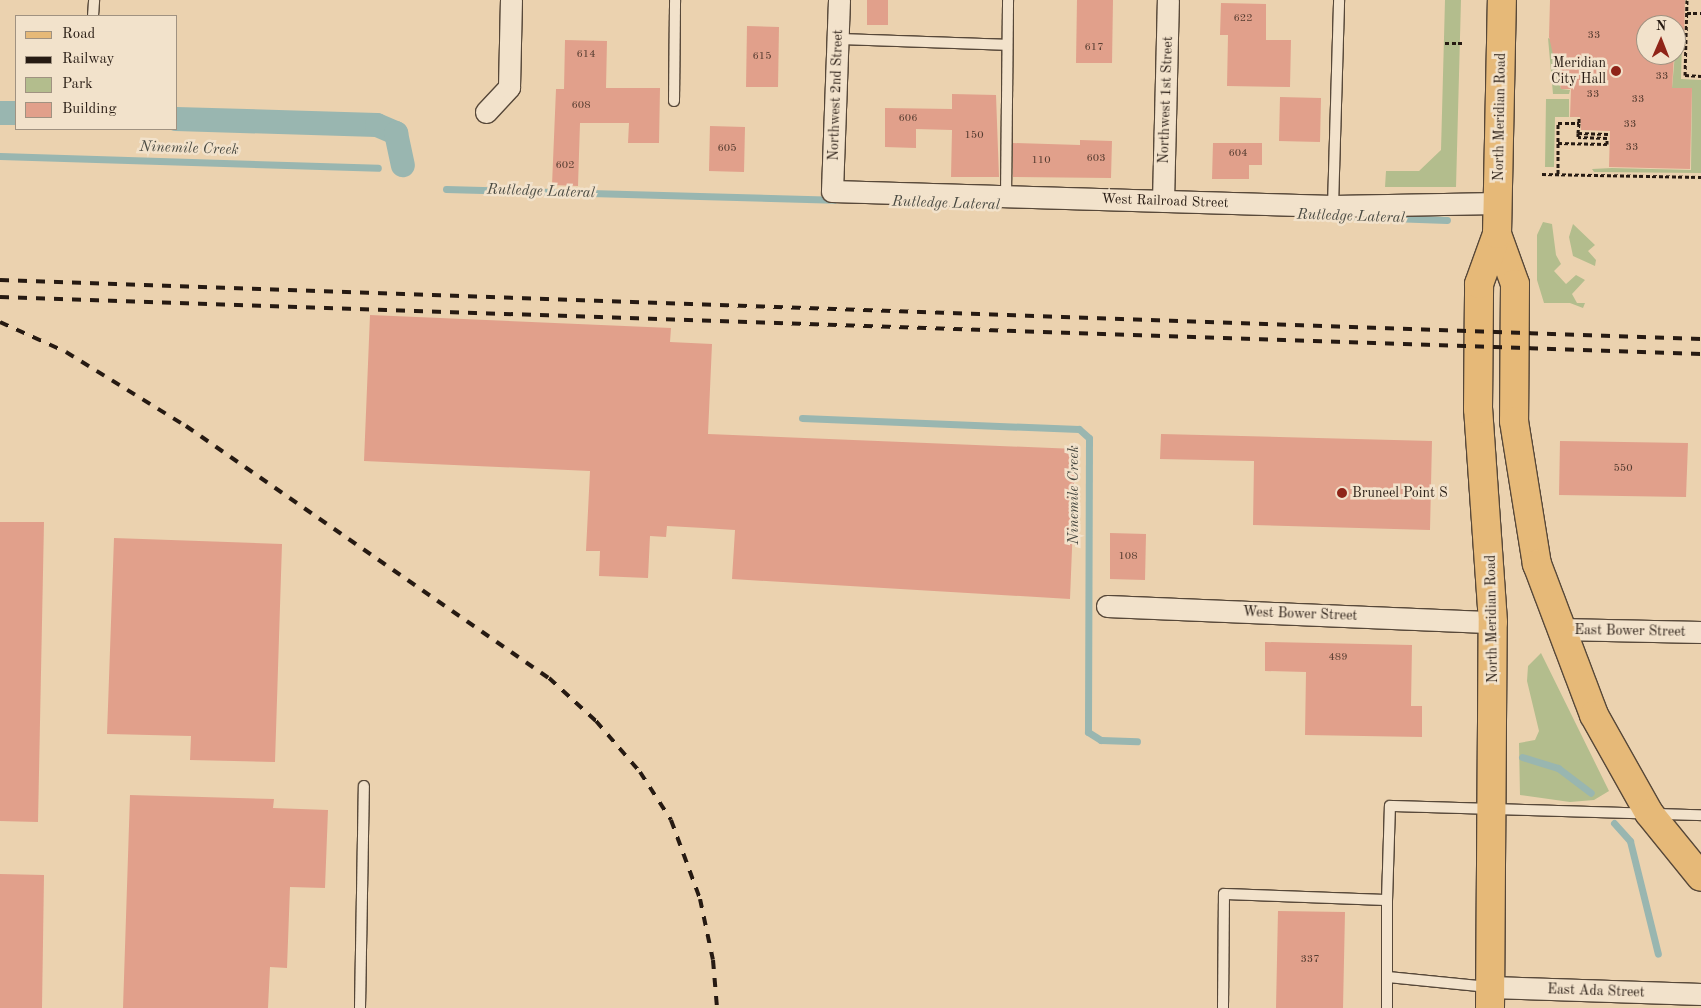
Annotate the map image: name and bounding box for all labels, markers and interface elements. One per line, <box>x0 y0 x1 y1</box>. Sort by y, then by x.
house number: 622 <box>1233 12 1253 26</box>
legend <box>15 15 178 130</box>
north arrow <box>1636 15 1686 65</box>
text: N <box>1656 19 1667 33</box>
text: Road <box>62 27 95 42</box>
street label: Northwest 2nd Street <box>825 29 847 161</box>
house number: 33 <box>1588 29 1600 43</box>
street label: Northwest 1st Street <box>1155 36 1177 164</box>
house number: 617 <box>1084 41 1104 55</box>
house number: 614 <box>576 48 596 62</box>
house number: 615 <box>752 50 772 64</box>
text: Railway <box>62 52 115 67</box>
street label: North Meridian Road <box>1490 53 1510 181</box>
place label: Meridian City Hall <box>1551 55 1606 88</box>
marker: Meridian City Hall <box>1610 65 1622 77</box>
house number: 33 <box>1656 70 1668 84</box>
text: Park <box>62 77 93 92</box>
house number: 33 <box>1587 88 1599 102</box>
house number: 33 <box>1632 93 1644 107</box>
house number: 608 <box>571 99 591 113</box>
text: Building <box>62 102 117 117</box>
house number: 606 <box>898 112 918 126</box>
house number: 33 <box>1624 118 1636 132</box>
house number: 150 <box>964 129 984 143</box>
water label: Ninemile Creek <box>139 138 239 160</box>
house number: 33 <box>1626 141 1638 155</box>
house number: 605 <box>717 142 737 156</box>
house number: 604 <box>1228 147 1248 161</box>
house number: 603 <box>1086 152 1106 166</box>
house number: 110 <box>1031 154 1051 168</box>
house number: 602 <box>555 159 575 173</box>
water label: Rutledge Lateral <box>487 181 595 203</box>
street label: West Railroad Street <box>1101 190 1229 212</box>
water label: Rutledge Lateral <box>892 193 1000 215</box>
water label: Rutledge Lateral <box>1297 206 1405 228</box>
water label: Ninemile Creek <box>1066 445 1084 545</box>
house number: 550 <box>1613 462 1633 476</box>
place label: Bruneel Point S <box>1352 485 1448 501</box>
marker: Bruneel Point S <box>1336 487 1348 499</box>
house number: 108 <box>1118 550 1138 564</box>
street label: North Meridian Road <box>1482 555 1502 683</box>
street label: West Bower Street <box>1242 604 1358 624</box>
street label: East Bower Street <box>1574 622 1686 640</box>
house number: 489 <box>1328 651 1348 665</box>
house number: 337 <box>1300 953 1320 967</box>
street label: East Ada Street <box>1547 981 1645 1001</box>

